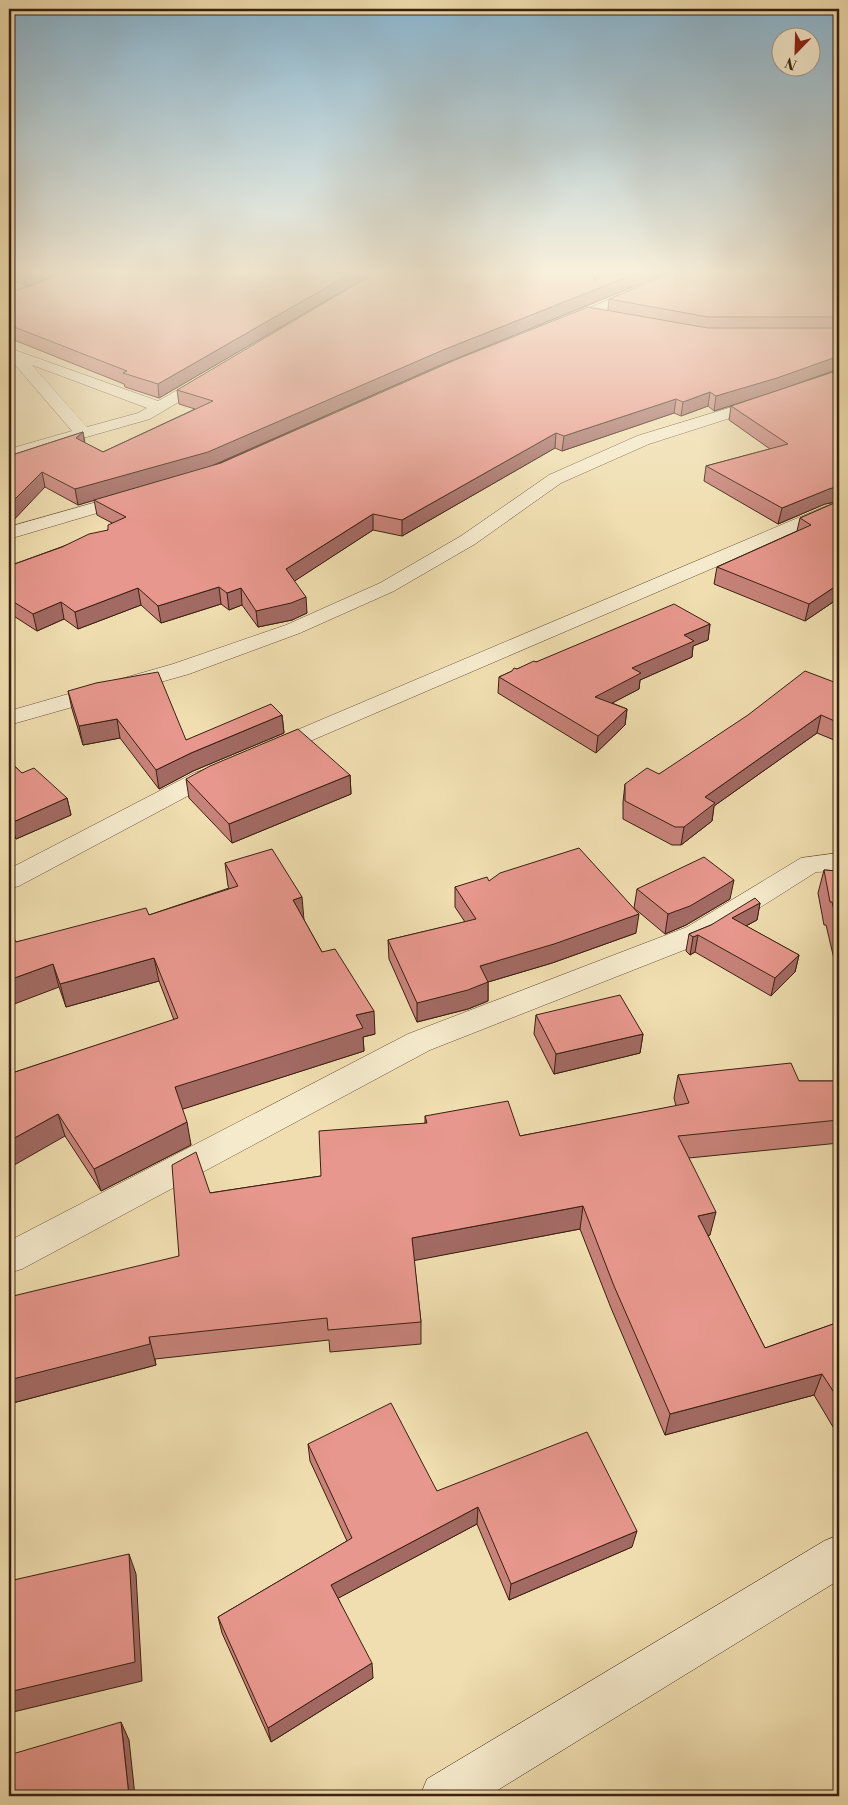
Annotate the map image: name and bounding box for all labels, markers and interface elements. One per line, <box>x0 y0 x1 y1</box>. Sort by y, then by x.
north arrow <box>770 28 820 78</box>
text: N <box>783 53 800 73</box>

